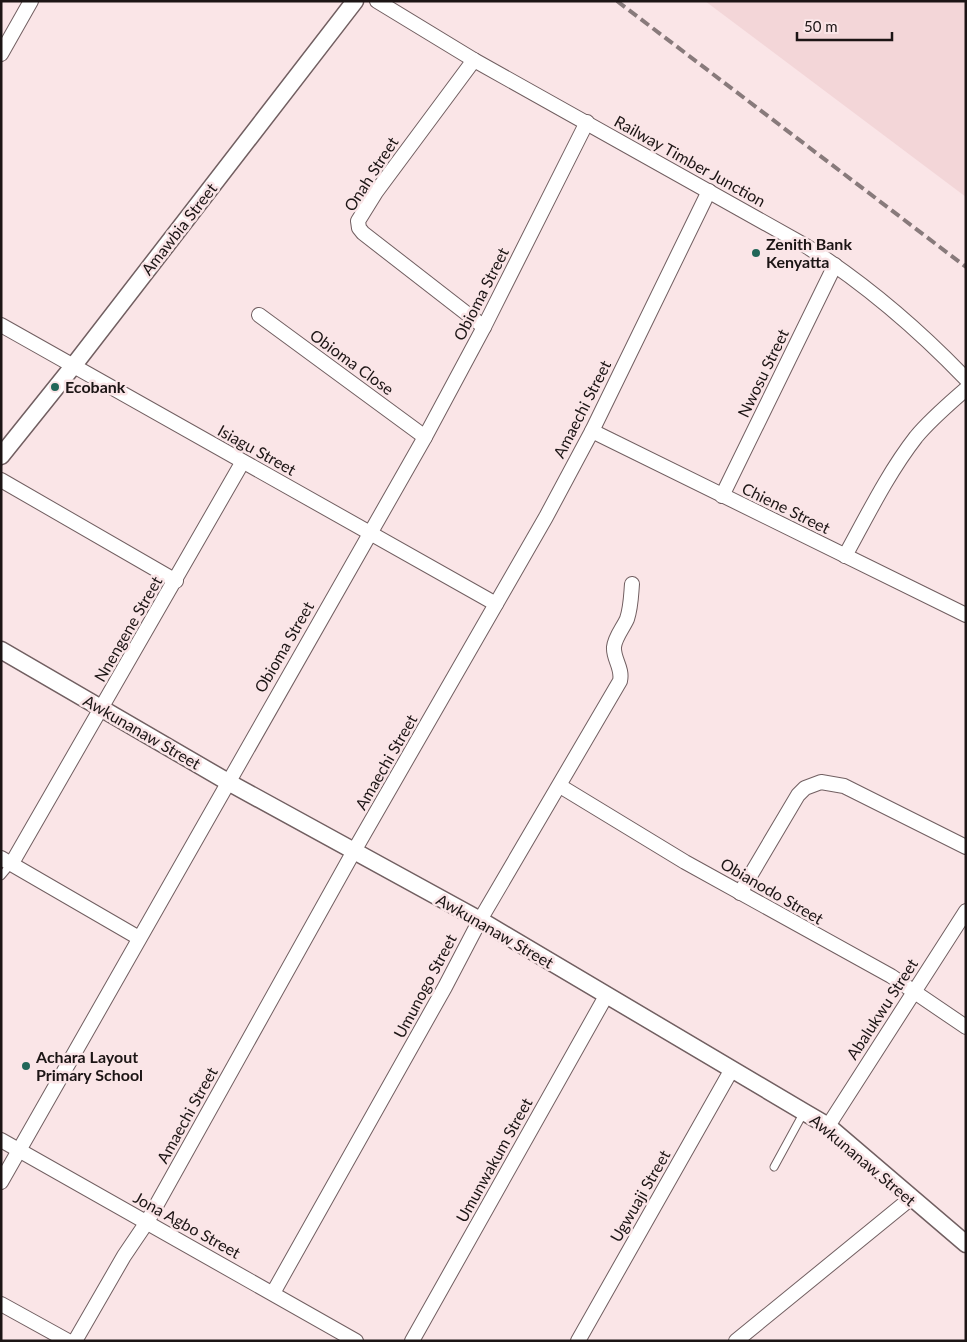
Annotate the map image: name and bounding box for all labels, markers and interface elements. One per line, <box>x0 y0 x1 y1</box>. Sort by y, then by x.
scale bar <box>797 10 892 42</box>
text: 50 m <box>804 17 838 35</box>
street label: Railway Timber Junction <box>611 111 769 210</box>
street label: Onah Street <box>340 133 402 214</box>
street label: Amawbia Street <box>137 179 221 278</box>
place label: Zenith Bank Kenyatta <box>766 234 852 271</box>
street label: Obioma Street <box>449 244 512 343</box>
marker: Zenith Bank Kenyatta <box>750 247 762 259</box>
street label: Obioma Close <box>307 325 398 398</box>
street label: Nwosu Street <box>733 325 792 420</box>
street label: Amaechi Street <box>549 357 614 461</box>
place label: Ecobank <box>65 377 126 396</box>
marker: Ecobank <box>49 381 61 393</box>
street label: Isiagu Street <box>215 420 300 479</box>
street label: Chiene Street <box>739 478 834 537</box>
street label: Nnengene Street <box>90 572 166 685</box>
street label: Obioma Street <box>250 598 317 696</box>
street label: Awkunanaw Street <box>80 690 204 773</box>
street label: Amaechi Street <box>351 710 421 813</box>
street label: Obianodo Street <box>717 853 827 928</box>
street label: Awkunanaw Street <box>433 889 557 972</box>
street label: Umunogo Street <box>389 930 460 1041</box>
street label: Abalukwu Street <box>842 955 921 1063</box>
place label: Achara Layout Primary School <box>35 1047 143 1084</box>
marker: Achara Layout Primary School <box>20 1060 32 1072</box>
street label: Amaechi Street <box>152 1063 221 1166</box>
street label: Umunwakum Street <box>451 1094 536 1225</box>
street label: Awkunanaw Street <box>807 1110 920 1210</box>
street label: Ugwuaji Street <box>606 1146 674 1245</box>
street label: Jona Agbo Street <box>130 1187 244 1262</box>

